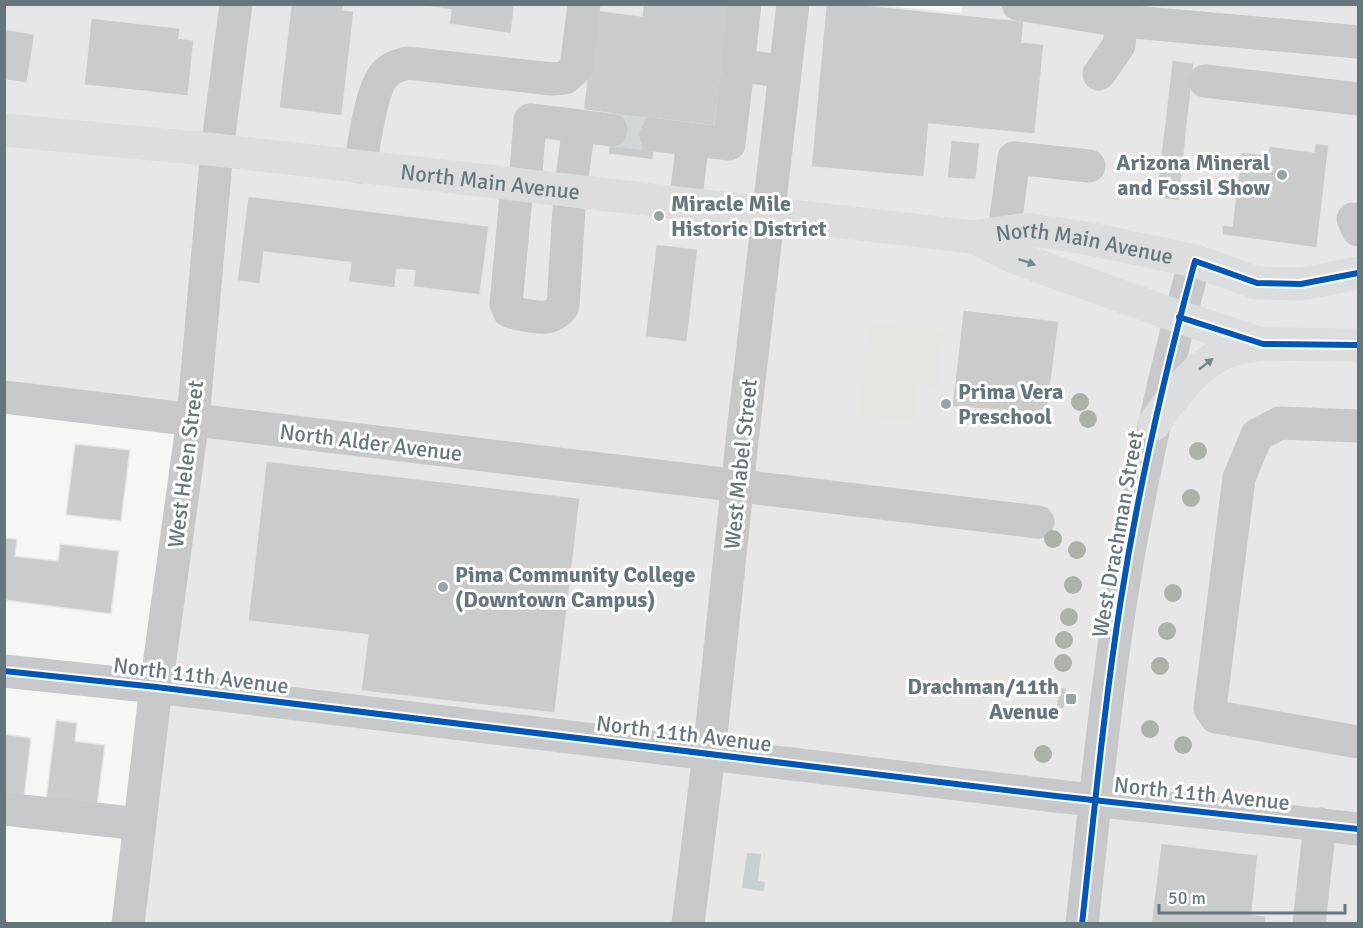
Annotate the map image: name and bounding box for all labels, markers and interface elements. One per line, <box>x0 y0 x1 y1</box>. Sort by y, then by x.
place label: Arizona Mineral and Fossil Show <box>1116 149 1270 201</box>
street label: North Main Avenue <box>399 158 581 206</box>
marker: Arizona Mineral and Fossil Show <box>1275 168 1289 182</box>
place label: Miracle Mile Historic District <box>671 190 827 242</box>
marker: Miracle Mile Historic District <box>652 209 666 223</box>
street label: North Main Avenue <box>994 216 1176 270</box>
one-way arrow <box>1019 257 1037 267</box>
one-way arrow <box>1198 358 1214 371</box>
street label: West Mabel Street <box>718 377 763 551</box>
place label: Prima Vera Preschool <box>958 378 1063 430</box>
street label: West Helen Street <box>162 379 209 549</box>
marker: Prima Vera Preschool <box>939 397 953 411</box>
street label: North Alder Avenue <box>278 418 464 467</box>
street label: West Drachman Street <box>1086 428 1149 640</box>
place label: Pima Community College (Downtown Campus) <box>455 561 695 613</box>
marker: Pima Community College (Downtown Campus) <box>436 580 450 594</box>
street label: North 11th Avenue <box>112 651 290 700</box>
place label: Drachman/11th Avenue <box>907 673 1059 725</box>
marker: Drachman/11th Avenue <box>1064 692 1078 706</box>
street label: North 11th Avenue <box>595 709 773 758</box>
street label: North 11th Avenue <box>1113 771 1291 816</box>
scale bar <box>1159 877 1345 915</box>
text: 50 m <box>1168 887 1206 909</box>

